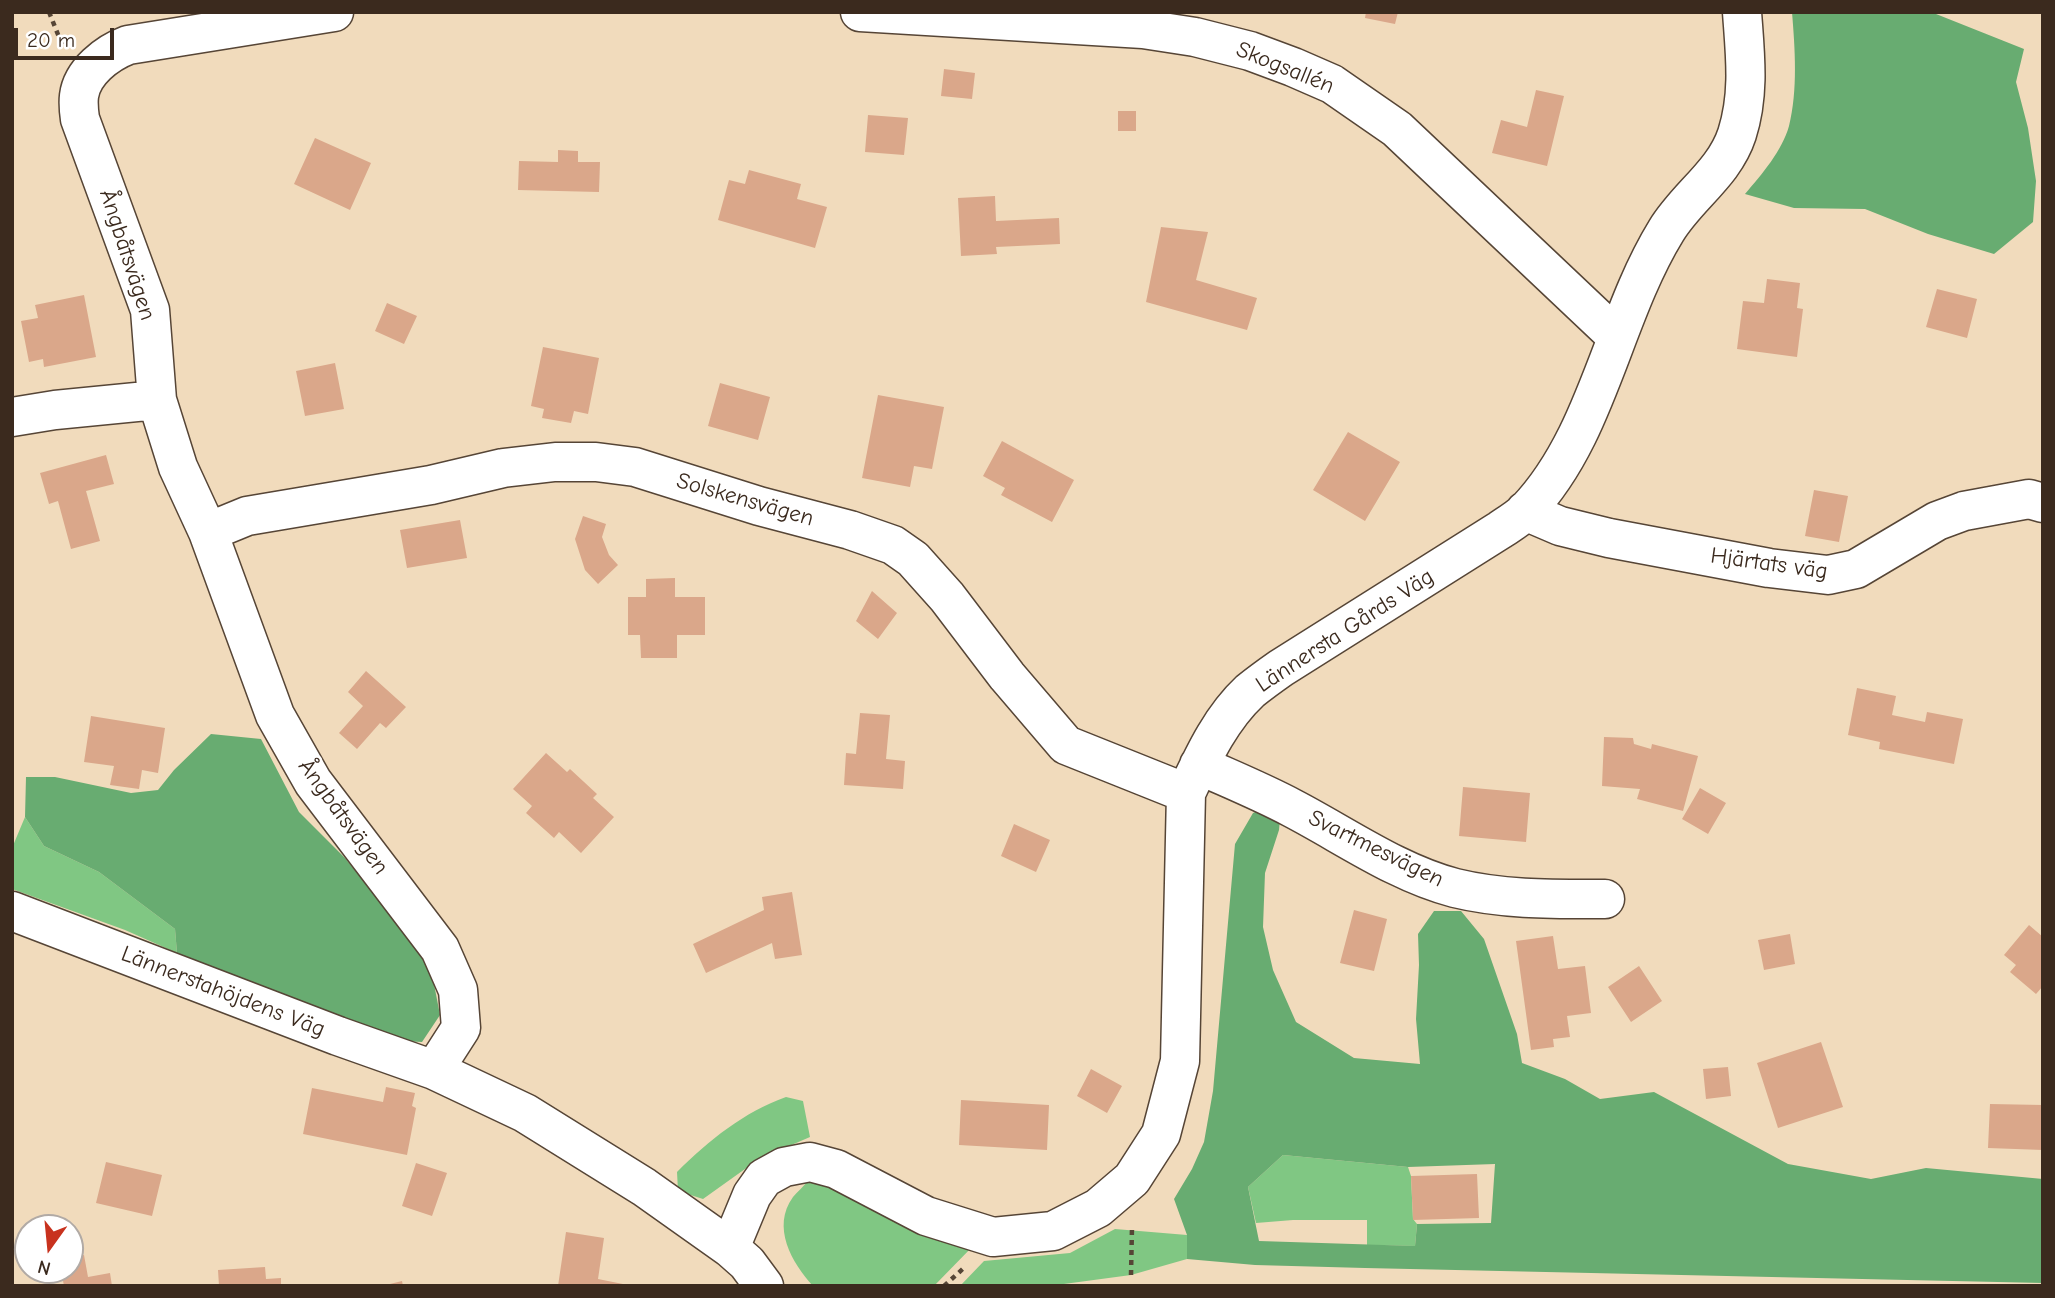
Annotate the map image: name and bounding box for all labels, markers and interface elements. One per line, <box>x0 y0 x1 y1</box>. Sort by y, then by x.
scale bar <box>18 14 117 58</box>
text: 20 m <box>27 28 75 52</box>
street label: Skogsallén <box>1232 36 1338 100</box>
street label: Ångbåtsvägen <box>93 186 161 324</box>
street label: Solskensvägen <box>673 467 817 533</box>
street label: Hjärtats väg <box>1709 542 1829 586</box>
street label: Lännersta Gårds Väg <box>1251 563 1439 699</box>
street label: Ångbåtsvägen <box>292 754 394 880</box>
street label: Svartmesvägen <box>1304 804 1448 894</box>
street label: Lännerstahöjdens Väg <box>117 940 329 1044</box>
north arrow <box>14 1214 84 1284</box>
text: N <box>35 1255 53 1280</box>

